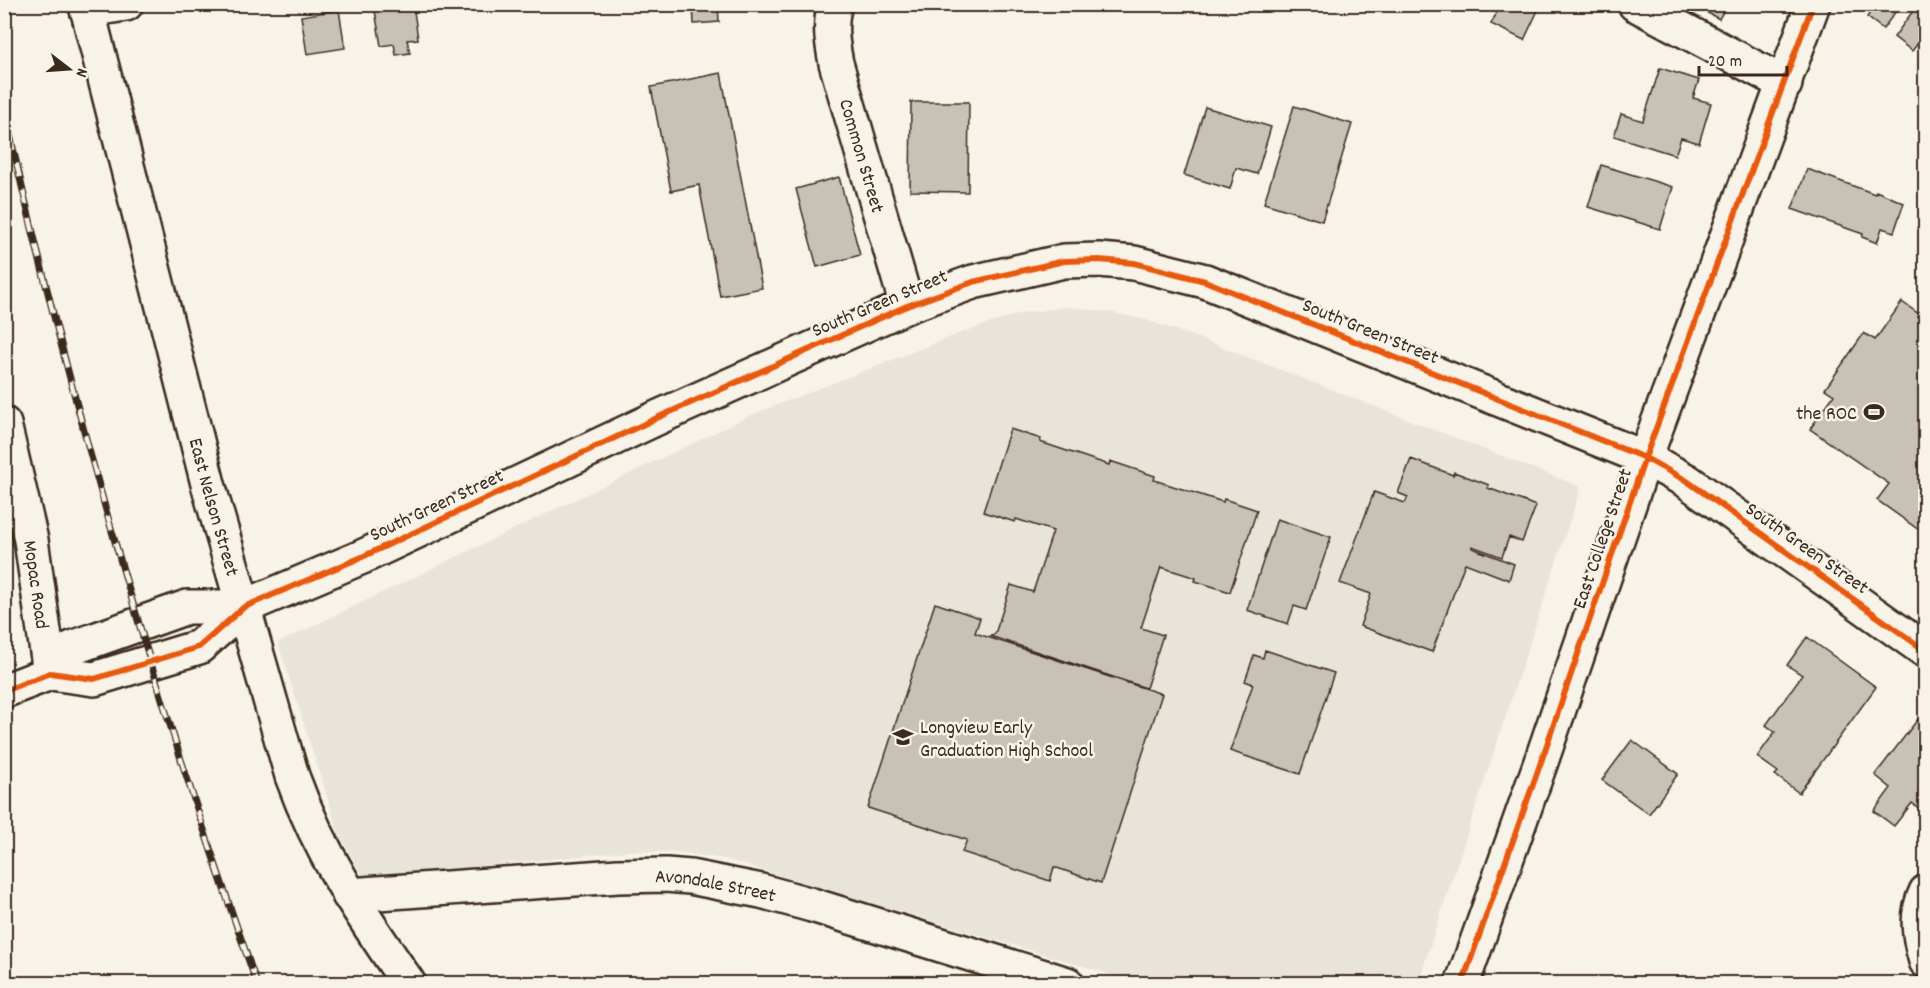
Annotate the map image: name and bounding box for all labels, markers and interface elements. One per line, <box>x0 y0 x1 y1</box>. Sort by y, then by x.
north arrow <box>39 39 99 99</box>
scale bar <box>1699 39 1788 77</box>
text: 20 m <box>1708 50 1742 75</box>
text: N <box>69 66 93 80</box>
street label: Common Street <box>830 96 890 217</box>
street label: South Green Street <box>808 264 952 346</box>
street label: South Green Street <box>1297 293 1442 373</box>
sports icon: the ROC <box>1862 400 1886 424</box>
place label: the ROC <box>1796 401 1857 429</box>
street label: East Nelson Street <box>180 435 245 580</box>
street label: South Green Street <box>366 463 509 550</box>
street label: East College Street <box>1567 465 1641 613</box>
street label: South Green Street <box>1739 496 1874 603</box>
street label: Mopac Road <box>14 539 55 631</box>
place label: Longview Early Graduation High School <box>920 715 1093 766</box>
school or university icon: Longview Early Graduation High School <box>891 725 915 749</box>
street label: Avondale Street <box>655 864 779 911</box>

